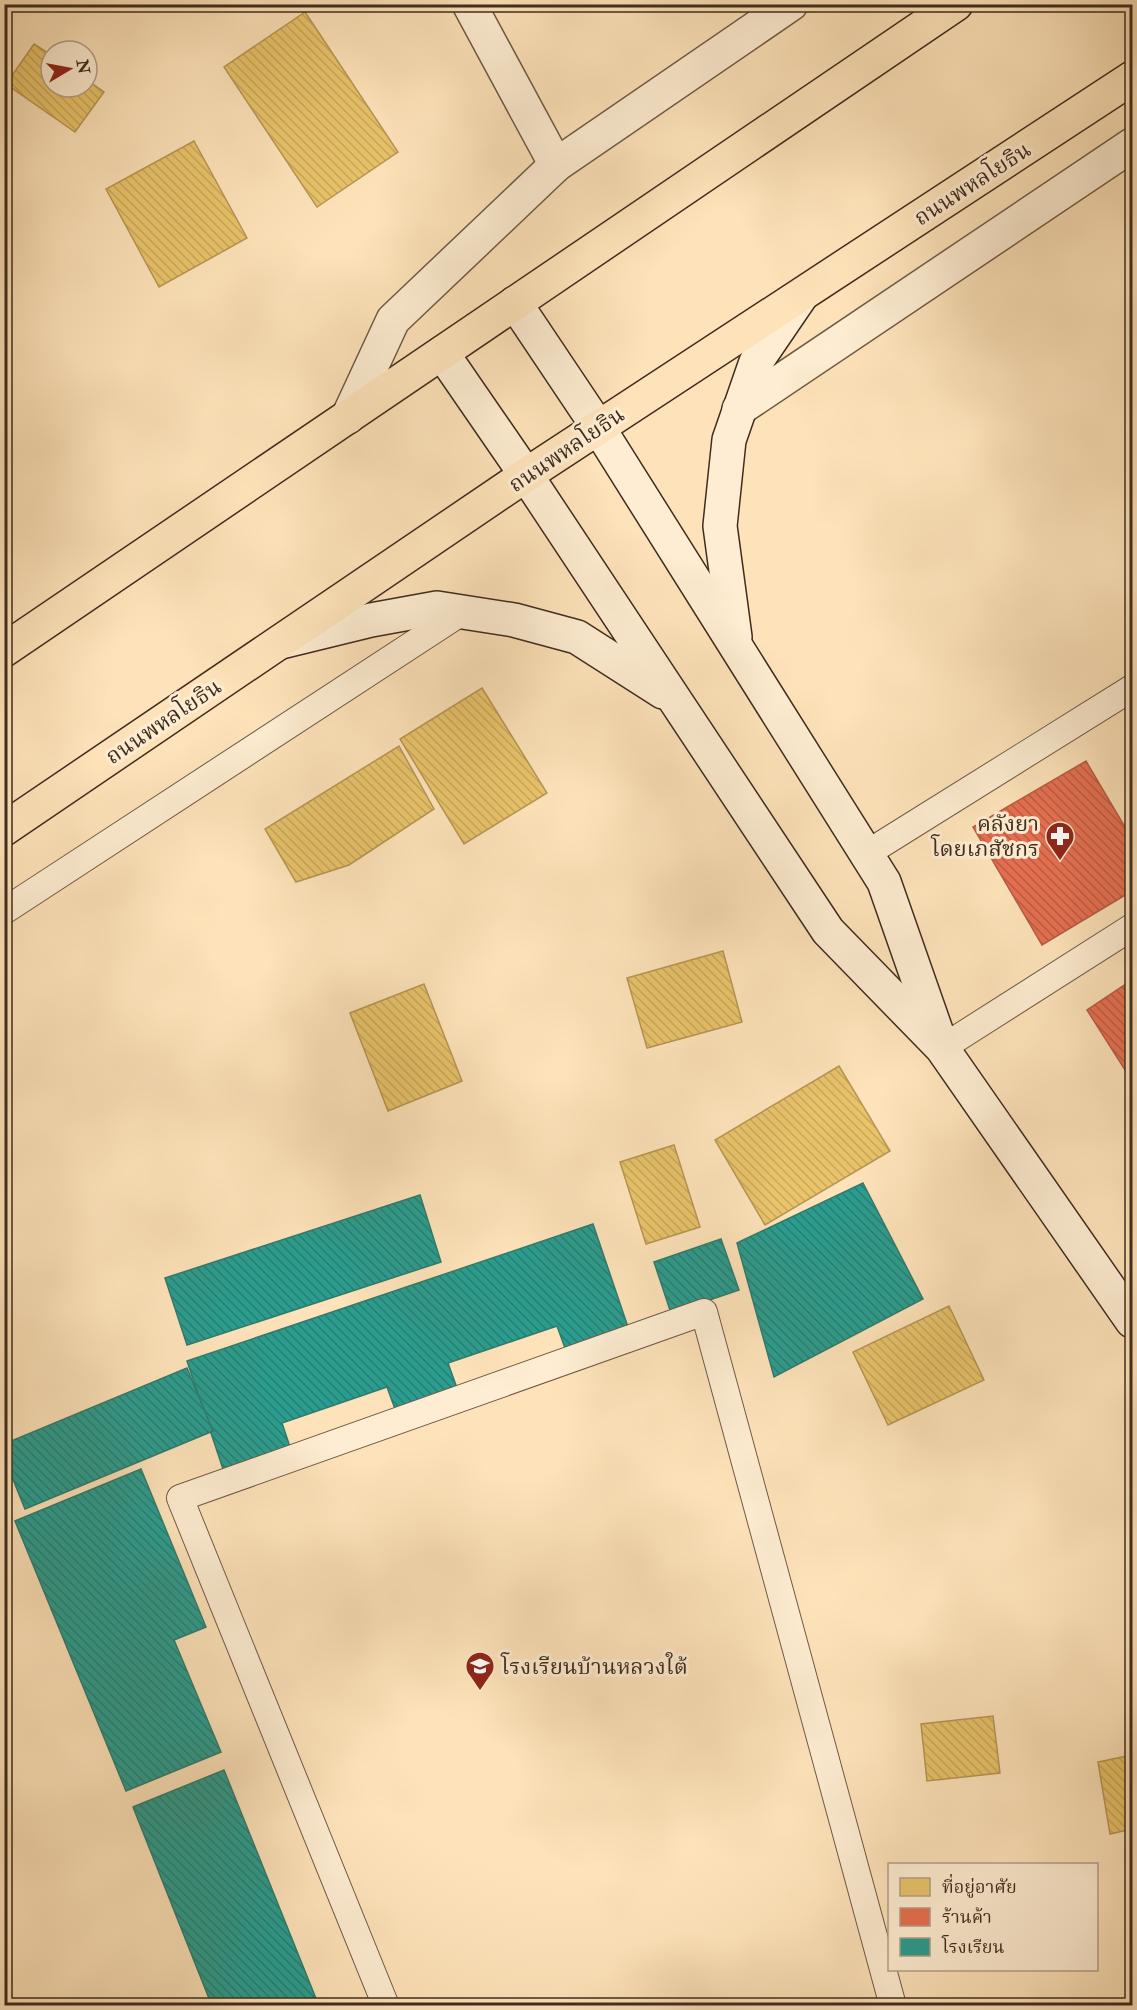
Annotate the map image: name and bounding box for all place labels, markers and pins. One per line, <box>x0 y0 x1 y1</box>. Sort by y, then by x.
place label: คลังยา โดยเภสัชกร <box>930 810 1039 863</box>
pharmacy icon: คลังยา โดยเภสัชกร <box>1044 820 1076 862</box>
school or university icon: โรงเรียนบ้านหลวงใต้ <box>464 1650 496 1692</box>
place label: โรงเรียนบ้านหลวงใต้ <box>500 1652 688 1681</box>

